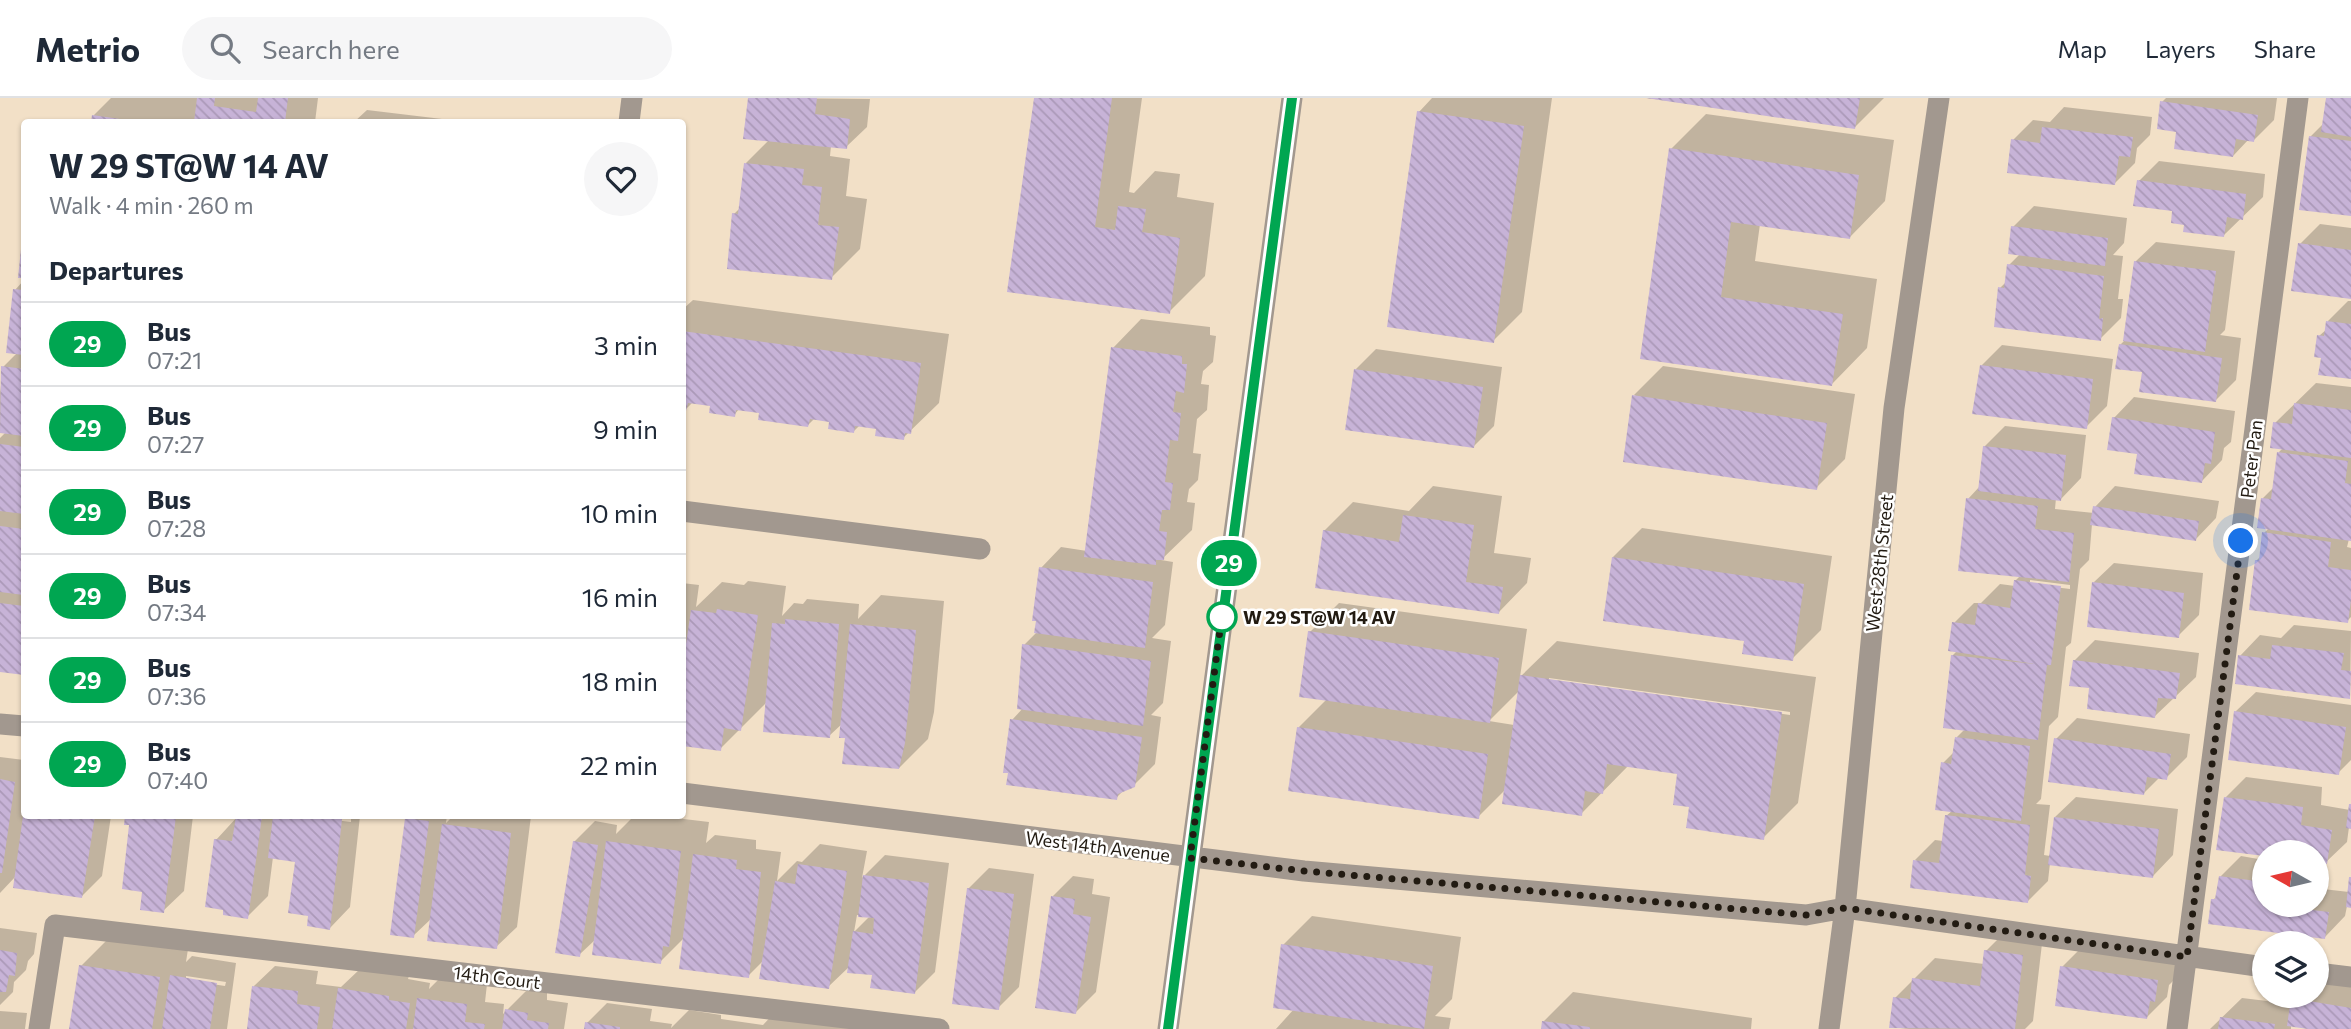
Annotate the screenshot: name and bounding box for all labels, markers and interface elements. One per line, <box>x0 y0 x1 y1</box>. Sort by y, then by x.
search box <box>182 17 672 80</box>
text: Metrio <box>35 28 140 69</box>
icon: search <box>206 29 244 67</box>
text: Search here <box>262 33 400 64</box>
text: Map <box>2058 34 2107 63</box>
text: Layers <box>2145 34 2216 63</box>
text: Share <box>2254 34 2316 63</box>
button: heart <box>584 142 658 216</box>
text: W 29 ST@W 14 AV <box>49 144 329 185</box>
text: Walk · 4 min · 260 m <box>49 191 254 219</box>
text: Departures <box>49 254 184 285</box>
text: Bus <box>147 315 191 346</box>
text: 29 <box>73 329 102 358</box>
text: 3 min <box>594 329 658 360</box>
text: 07:21 <box>147 346 202 374</box>
text: Bus <box>147 399 191 430</box>
text: 29 <box>73 413 102 442</box>
text: 9 min <box>593 413 658 444</box>
street label: Peter Pan <box>2235 419 2267 499</box>
text: 07:27 <box>147 430 204 458</box>
text: Bus <box>147 483 191 514</box>
street label: West 28th Street <box>1861 493 1897 633</box>
text: 29 <box>73 497 102 526</box>
text: 10 min <box>581 497 658 528</box>
text: 07:28 <box>147 514 206 542</box>
your location <box>2223 523 2258 558</box>
line badge: 29 <box>1198 540 1260 586</box>
text: 29 <box>1215 548 1243 577</box>
text: Bus <box>147 567 191 598</box>
text: 29 <box>73 581 102 610</box>
text: 16 min <box>582 581 658 612</box>
text: 07:34 <box>147 598 206 626</box>
marker: W 29 ST@W 14 AV <box>1207 602 1237 632</box>
place label: W 29 ST@W 14 AV <box>1243 606 1396 628</box>
text: Bus <box>147 651 191 682</box>
text: 29 <box>73 665 102 694</box>
text: 18 min <box>582 665 658 696</box>
text: 07:36 <box>147 682 207 710</box>
text: Bus <box>147 735 191 766</box>
text: 29 <box>73 749 102 778</box>
text: 22 min <box>580 749 658 780</box>
text: 07:40 <box>147 766 208 794</box>
street label: West 14th Avenue <box>1025 826 1171 866</box>
north arrow <box>2252 840 2329 917</box>
map controls <box>2252 840 2329 1008</box>
button: layers <box>2252 931 2329 1008</box>
street label: 14th Court <box>452 961 542 993</box>

